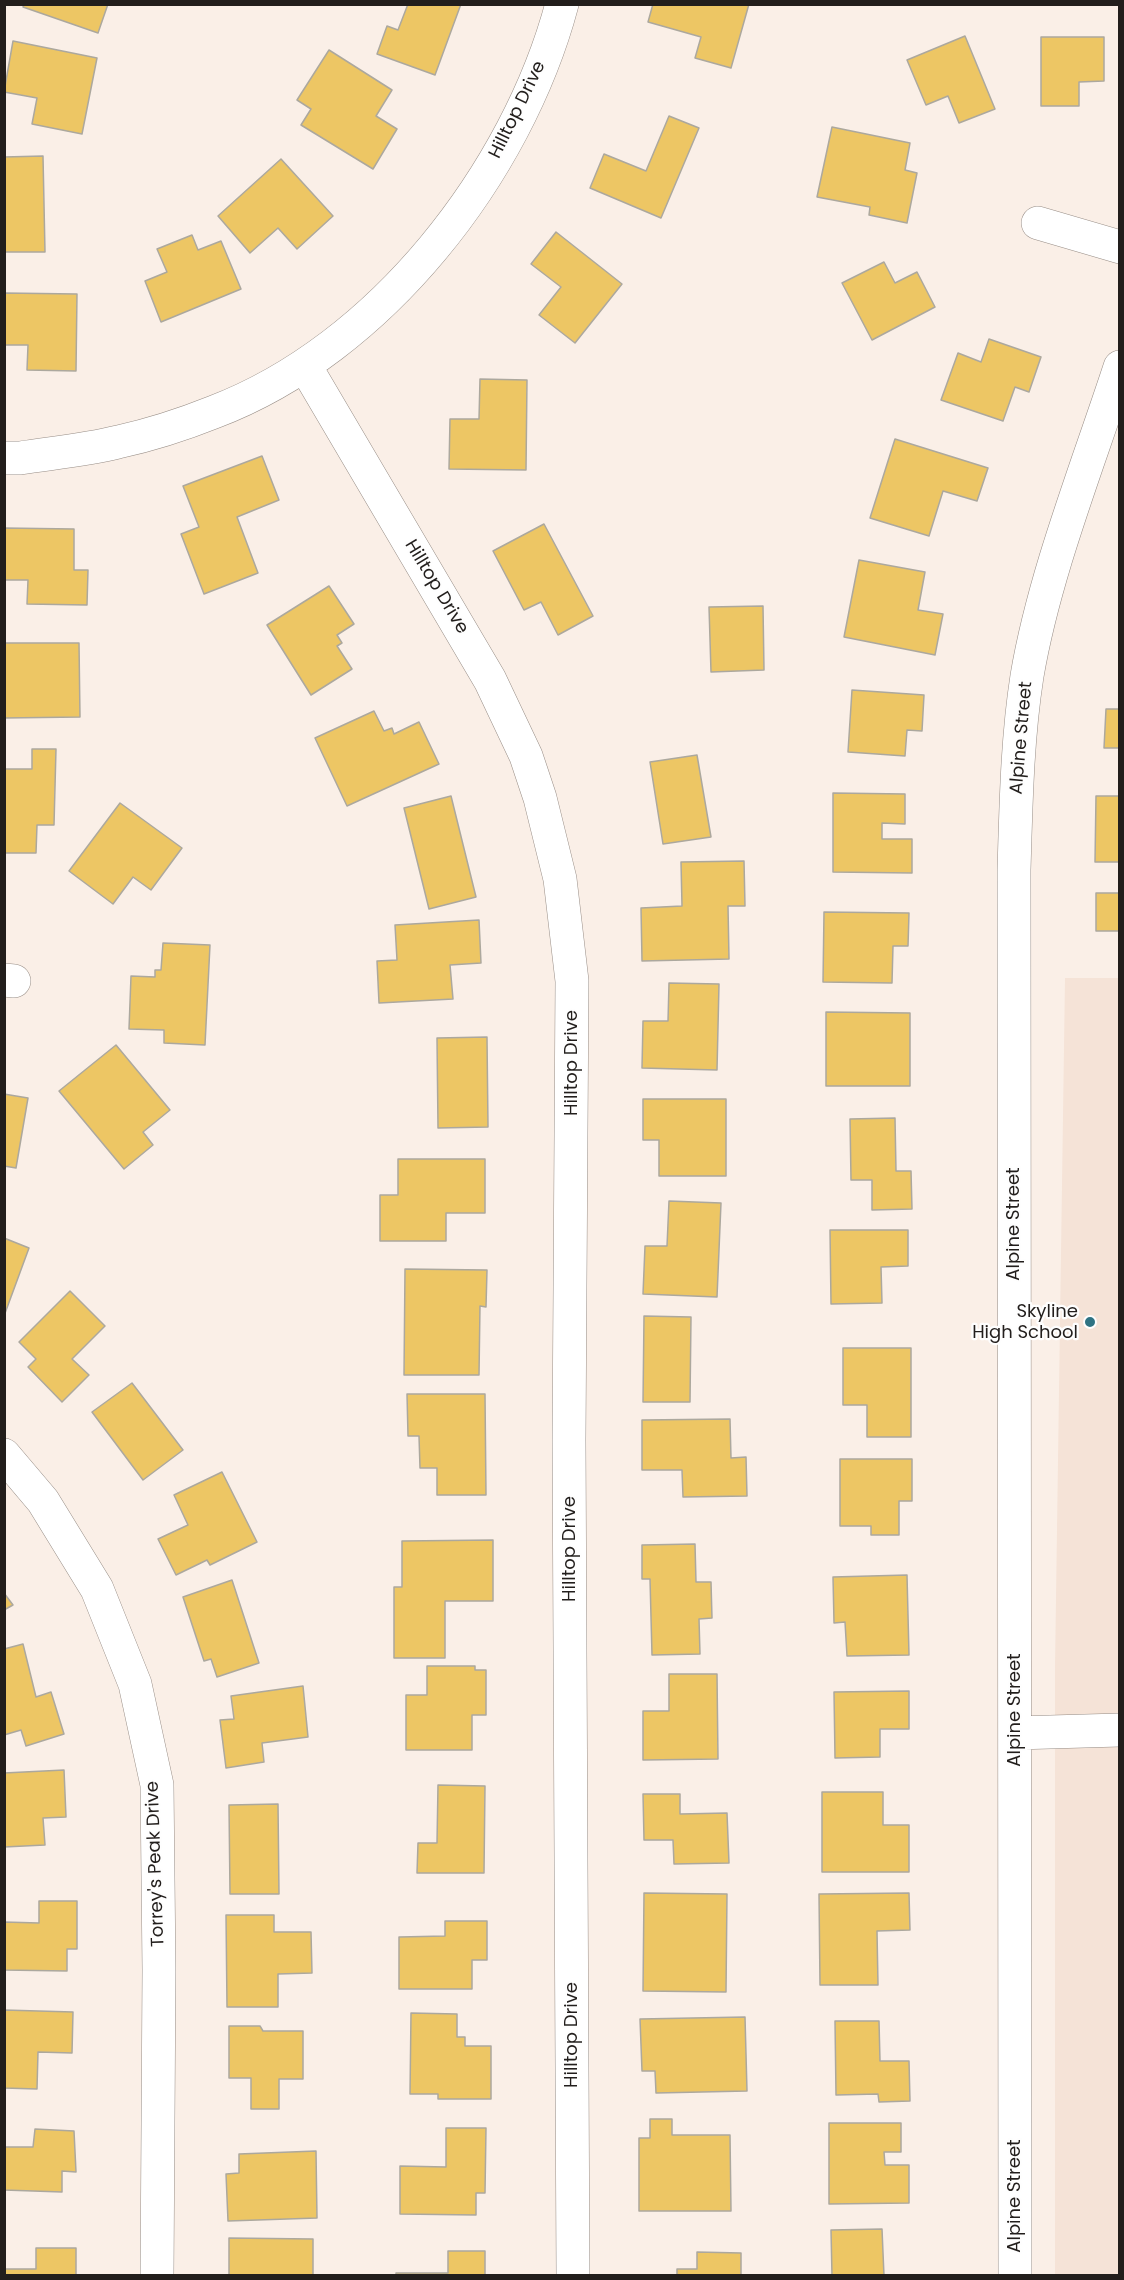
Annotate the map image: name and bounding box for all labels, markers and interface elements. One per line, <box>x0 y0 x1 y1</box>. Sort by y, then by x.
street label: Hilltop Drive <box>485 58 551 162</box>
street label: Hilltop Drive <box>399 536 473 638</box>
street label: Alpine Street <box>1006 681 1038 795</box>
street label: Hilltop Drive <box>561 1010 583 1116</box>
street label: Alpine Street <box>1003 1167 1025 1281</box>
place label: Skyline High School <box>972 1301 1078 1344</box>
marker: Skyline High School <box>1083 1315 1097 1329</box>
street label: Hilltop Drive <box>559 1496 581 1602</box>
street label: Alpine Street <box>1004 1653 1026 1767</box>
street label: Torrey's Peak Drive <box>142 1781 170 1947</box>
street label: Hilltop Drive <box>561 1982 583 2088</box>
street label: Alpine Street <box>1004 2139 1026 2253</box>

